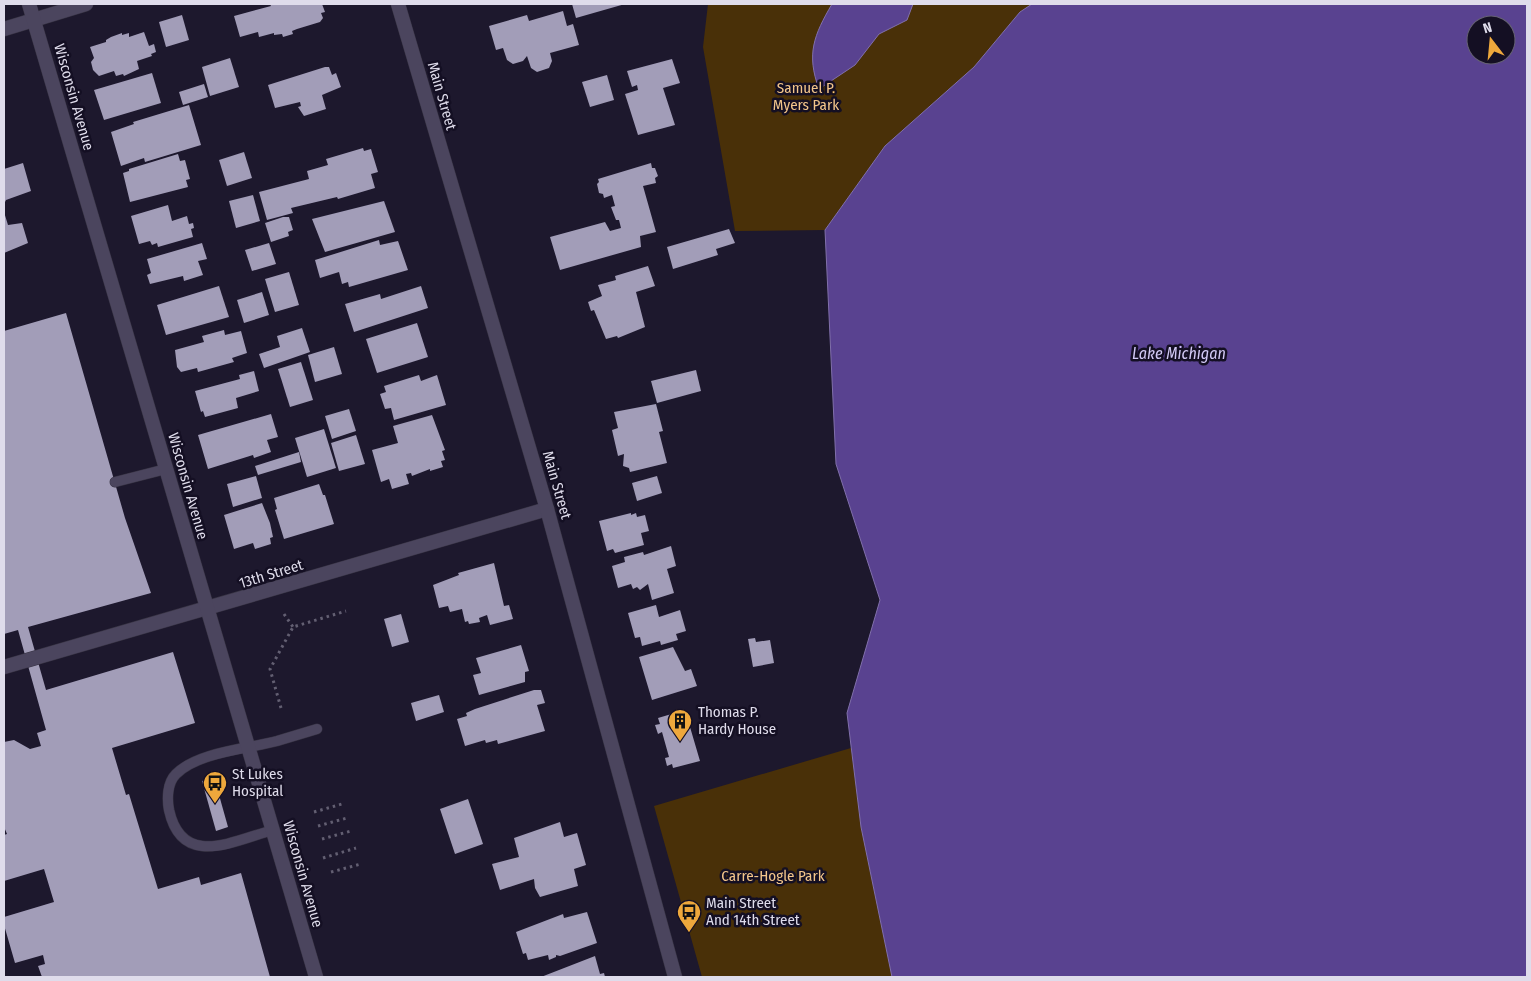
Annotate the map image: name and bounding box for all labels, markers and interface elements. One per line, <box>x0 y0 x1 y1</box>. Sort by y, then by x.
north arrow <box>1466 15 1516 65</box>
text: N <box>1481 19 1494 37</box>
street label: Wisconsin Avenue <box>50 42 98 152</box>
street label: Main Street <box>424 60 460 132</box>
park label: Samuel P. Myers Park <box>773 79 839 114</box>
water label: Lake Michigan <box>1132 344 1226 363</box>
street label: Wisconsin Avenue <box>164 431 212 541</box>
street label: Main Street <box>539 449 575 521</box>
street label: 13th Street <box>237 556 305 592</box>
place label: Thomas P. Hardy House <box>698 703 776 738</box>
building icon: Thomas P. Hardy House <box>667 708 693 742</box>
place label: St Lukes Hospital <box>232 765 283 800</box>
bus stop icon: St Lukes Hospital <box>202 770 228 804</box>
street label: Wisconsin Avenue <box>279 819 327 929</box>
park label: Carre-Hogle Park <box>721 867 825 885</box>
place label: Main Street And 14th Street <box>706 894 800 929</box>
bus stop icon: Main Street And 14th Street <box>676 899 702 933</box>

